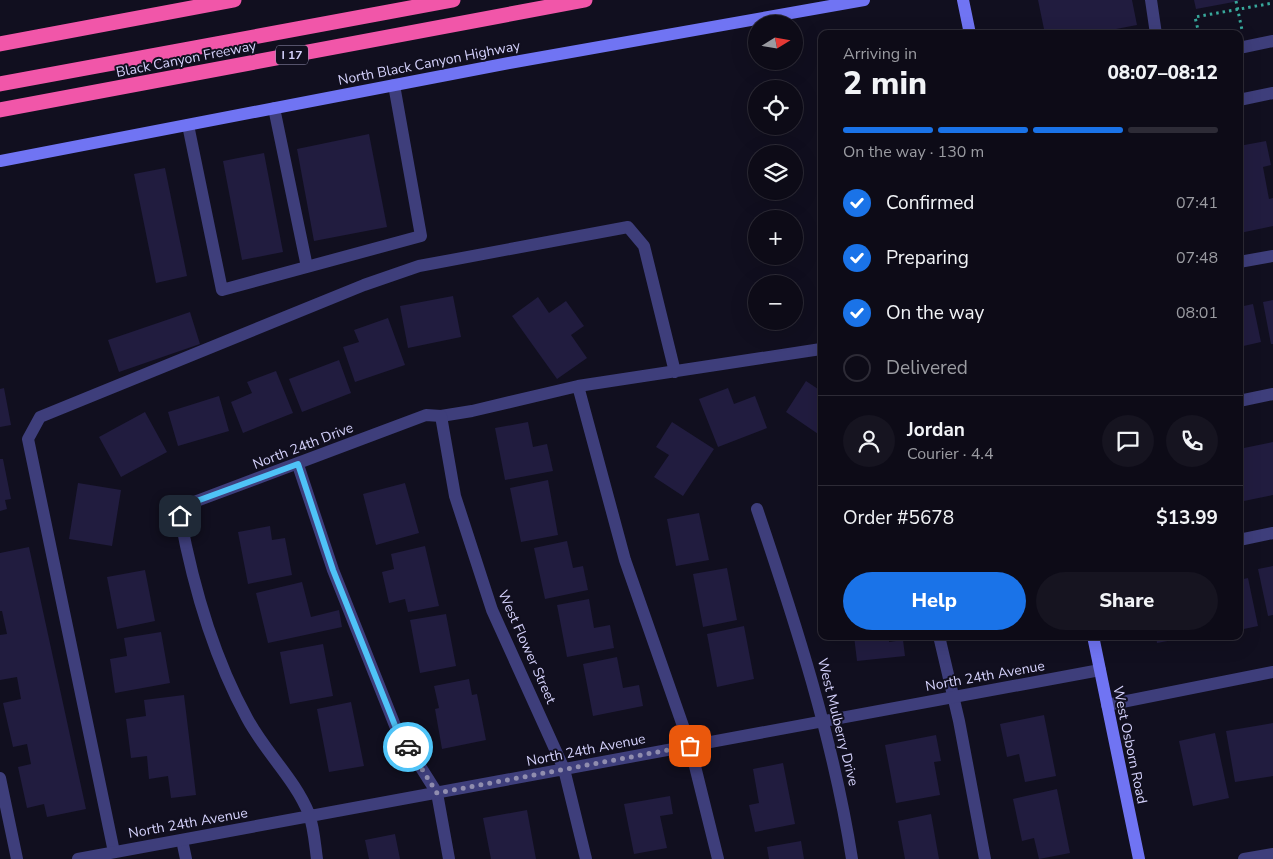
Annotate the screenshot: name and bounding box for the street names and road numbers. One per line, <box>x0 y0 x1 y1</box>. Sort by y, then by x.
street label: Black Canyon Freeway <box>114 36 259 82</box>
street label: North Black Canyon Highway <box>336 36 522 90</box>
road number: I 17 <box>276 46 308 64</box>
street label: North 24th Drive <box>250 418 356 474</box>
street label: West Flower Street <box>493 587 561 707</box>
street label: West Mulberry Drive <box>813 656 863 788</box>
street label: North 24th Avenue <box>924 656 1046 696</box>
street label: West Osborn Road <box>1108 684 1152 806</box>
street label: North 24th Avenue <box>525 729 647 771</box>
street label: North 24th Avenue <box>127 803 249 843</box>

